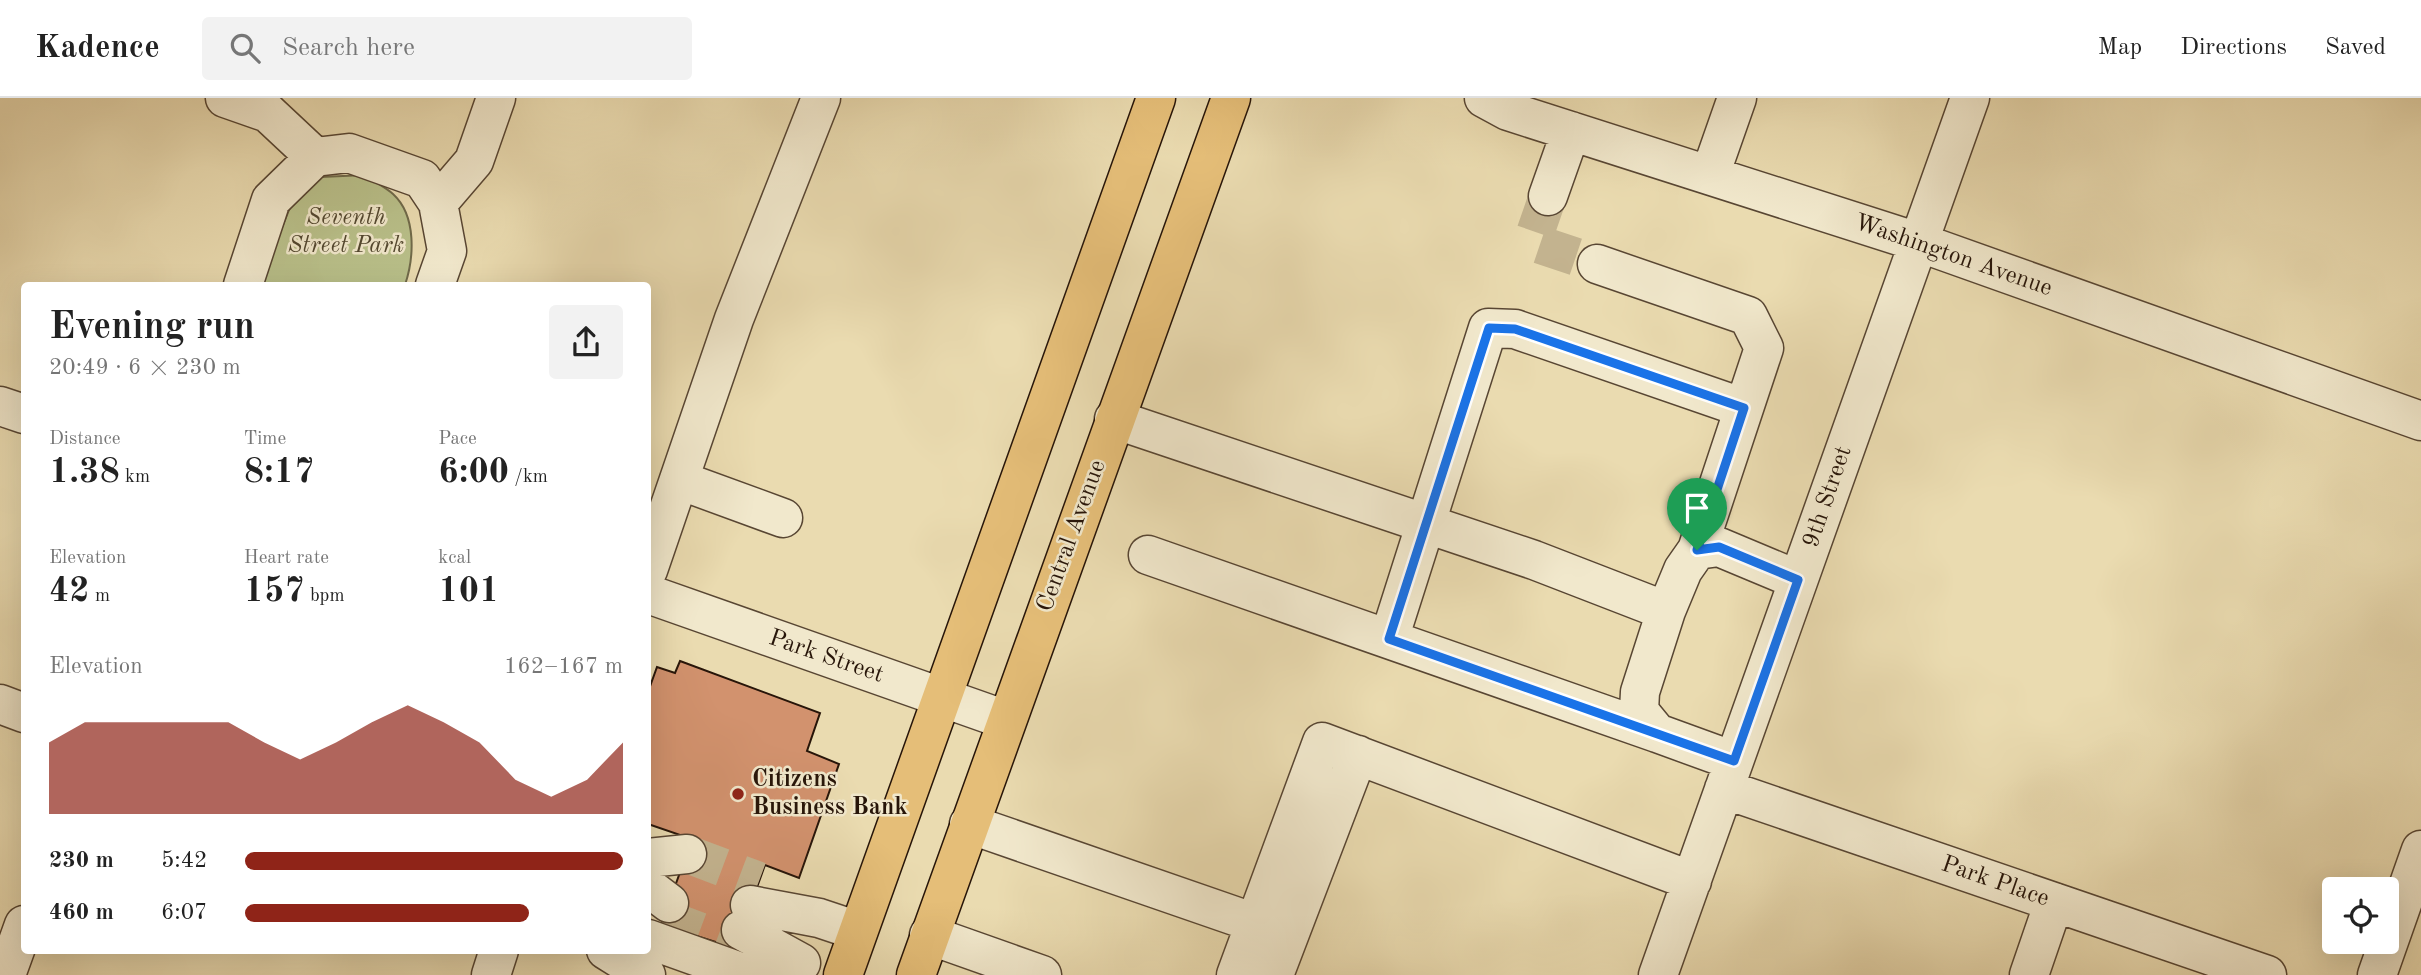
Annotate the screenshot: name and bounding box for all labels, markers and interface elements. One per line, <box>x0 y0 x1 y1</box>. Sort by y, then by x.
search box <box>202 17 692 80</box>
icon: search <box>226 29 264 67</box>
text: Kadence <box>35 32 160 65</box>
text: Search here <box>282 35 415 61</box>
text: Map <box>2098 36 2142 60</box>
text: Directions <box>2180 36 2287 60</box>
text: Saved <box>2325 36 2386 60</box>
park label: Seventh Street Park <box>288 206 404 258</box>
street label: Washington Avenue <box>1851 211 2055 301</box>
button: share <box>549 305 623 379</box>
text: Evening run <box>49 309 255 347</box>
text: 20:49 · 6 × 230 m <box>49 356 241 379</box>
text: Distance <box>49 430 121 449</box>
text: Time <box>244 430 286 449</box>
text: Pace <box>438 430 477 449</box>
street label: 9th Street <box>1799 443 1857 551</box>
text: 1.38 <box>49 455 120 490</box>
text: 8:17 <box>244 455 314 490</box>
text: 6:00 <box>438 455 509 490</box>
street label: Central Avenue <box>1033 457 1111 615</box>
text: km <box>120 468 150 487</box>
text: /km <box>509 468 548 487</box>
pin <box>1667 478 1727 550</box>
icon: arrive <box>1678 489 1716 527</box>
text: Elevation <box>49 549 126 568</box>
text: Heart rate <box>244 549 329 568</box>
text: kcal <box>438 549 471 568</box>
text: 42 <box>49 574 90 609</box>
text: 157 <box>244 574 305 609</box>
text: 101 <box>438 574 499 609</box>
text: m <box>90 587 110 606</box>
text: bpm <box>305 587 345 606</box>
street label: Park Street <box>765 626 887 688</box>
text: Elevation <box>49 655 143 678</box>
text: 162–167 m <box>504 655 623 678</box>
place label: Citizens Business Bank <box>752 768 908 820</box>
marker: Citizens Business Bank <box>730 786 746 802</box>
text: 230 m <box>49 849 114 872</box>
text: 5:42 <box>161 849 207 872</box>
street label: Park Place <box>1938 852 2052 912</box>
map controls <box>2322 877 2399 954</box>
button: locate <box>2322 877 2399 954</box>
text: 460 m <box>49 901 114 924</box>
text: 6:07 <box>161 901 207 924</box>

